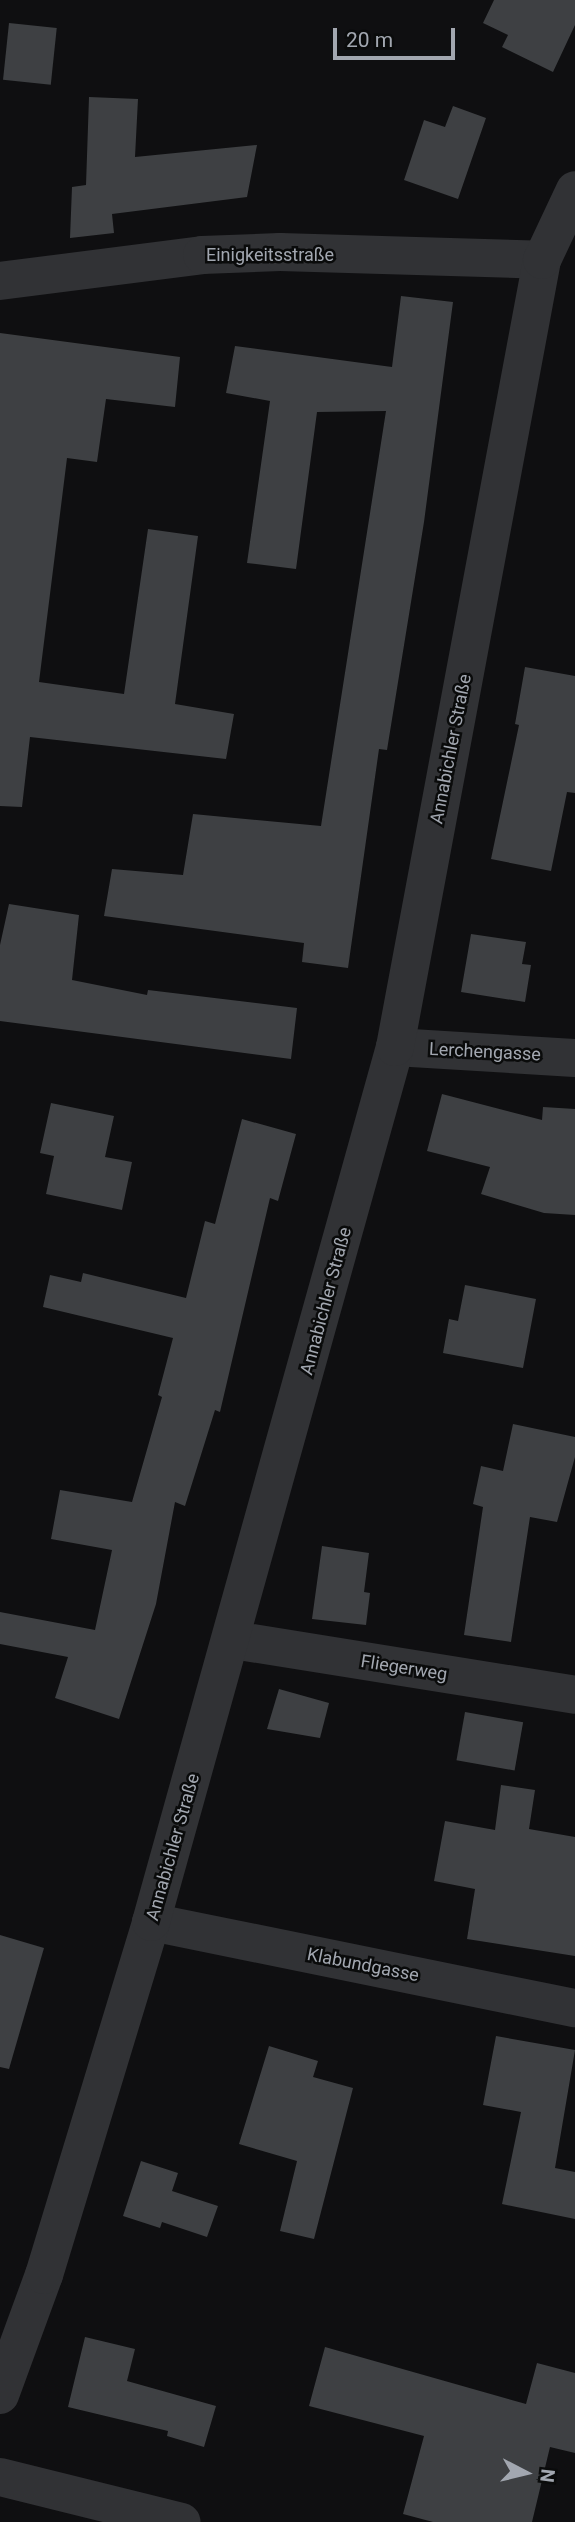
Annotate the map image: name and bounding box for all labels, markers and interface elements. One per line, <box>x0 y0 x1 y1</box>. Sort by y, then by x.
scale bar <box>337 14 460 58</box>
text: 20 m <box>346 28 393 52</box>
street label: Einigkeitsstraße <box>206 244 334 266</box>
street label: Annabichler Straße <box>426 672 476 826</box>
street label: Lerchengasse <box>429 1038 541 1066</box>
street label: Annabichler Straße <box>296 1225 356 1377</box>
street label: Fliegerweg <box>359 1651 449 1685</box>
street label: Annabichler Straße <box>142 1771 204 1923</box>
street label: Klabundgasse <box>305 1944 421 1986</box>
north arrow <box>491 2438 561 2508</box>
text: N <box>535 2468 560 2484</box>

